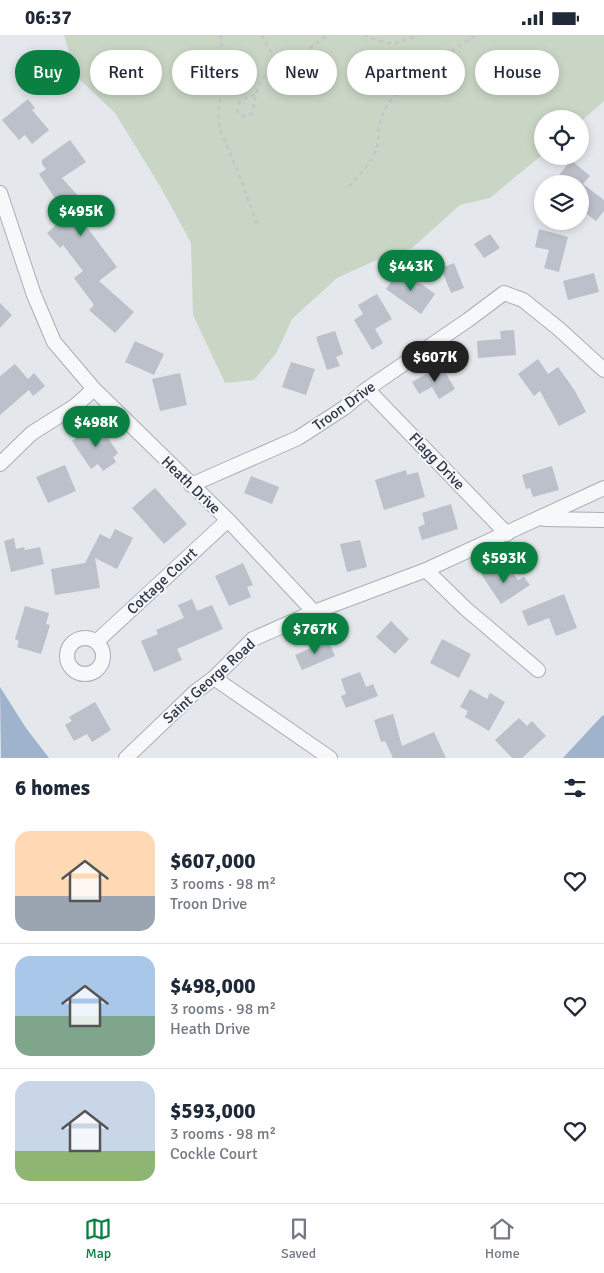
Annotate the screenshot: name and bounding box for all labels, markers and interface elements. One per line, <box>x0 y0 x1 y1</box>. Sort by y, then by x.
text: 06:37 <box>25 6 72 30</box>
chip: Buy <box>15 50 80 95</box>
chip: Rent <box>90 50 162 95</box>
chip: Filters <box>172 50 257 95</box>
chip: New <box>267 50 337 95</box>
chip: Apartment <box>347 50 465 95</box>
chip: House <box>475 50 559 95</box>
map controls <box>534 110 589 230</box>
button: locate <box>534 110 589 165</box>
button: layers <box>534 175 589 230</box>
pin: $495K <box>46 195 116 237</box>
text: $495K <box>59 201 103 221</box>
pin: $443K <box>376 249 446 292</box>
text: $443K <box>389 256 433 276</box>
pin: $607K <box>400 341 470 383</box>
text: $607K <box>413 347 457 367</box>
street label: Troon Drive <box>309 377 379 435</box>
pin: $498K <box>61 405 131 448</box>
text: $498K <box>74 412 118 432</box>
street label: Flagg Drive <box>405 429 469 493</box>
street label: Heath Drive <box>158 452 224 518</box>
pin: $593K <box>469 541 539 584</box>
street label: Cottage Court <box>123 544 201 618</box>
text: $593K <box>482 548 526 568</box>
pin: $767K <box>280 613 350 655</box>
text: $767K <box>293 619 337 639</box>
street label: Saint George Road <box>159 635 259 727</box>
icon: filters <box>561 774 589 802</box>
text: 6 homes <box>15 775 90 801</box>
text: $607,000 <box>170 848 256 874</box>
icon: home <box>55 851 115 911</box>
icon: heart <box>561 867 589 895</box>
text: 3 rooms · 98 m² <box>170 874 276 894</box>
text: Troon Drive <box>170 894 247 914</box>
text: $498,000 <box>170 973 256 999</box>
icon: home <box>55 976 115 1036</box>
icon: heart <box>561 992 589 1020</box>
text: 3 rooms · 98 m² <box>170 999 276 1019</box>
text: Heath Drive <box>170 1019 250 1039</box>
text: $593,000 <box>170 1098 256 1124</box>
icon: home <box>55 1101 115 1161</box>
icon: heart <box>561 1117 589 1145</box>
text: 3 rooms · 98 m² <box>170 1124 276 1144</box>
text: Cockle Court <box>170 1144 258 1164</box>
tab: Map <box>84 1215 112 1262</box>
tab: Saved <box>281 1215 316 1262</box>
tab: Home <box>485 1215 520 1262</box>

